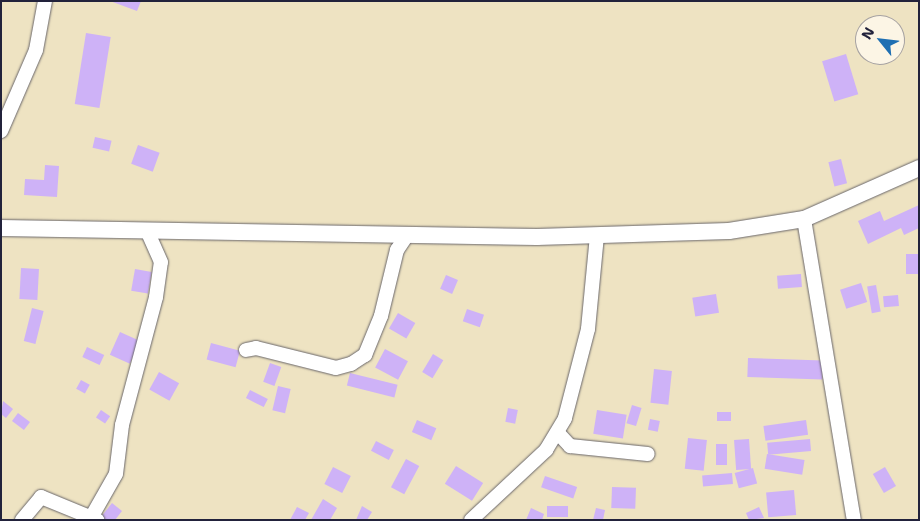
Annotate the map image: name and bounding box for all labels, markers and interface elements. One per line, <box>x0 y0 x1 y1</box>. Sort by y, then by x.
north arrow <box>855 15 905 65</box>
text: N <box>857 24 878 42</box>

